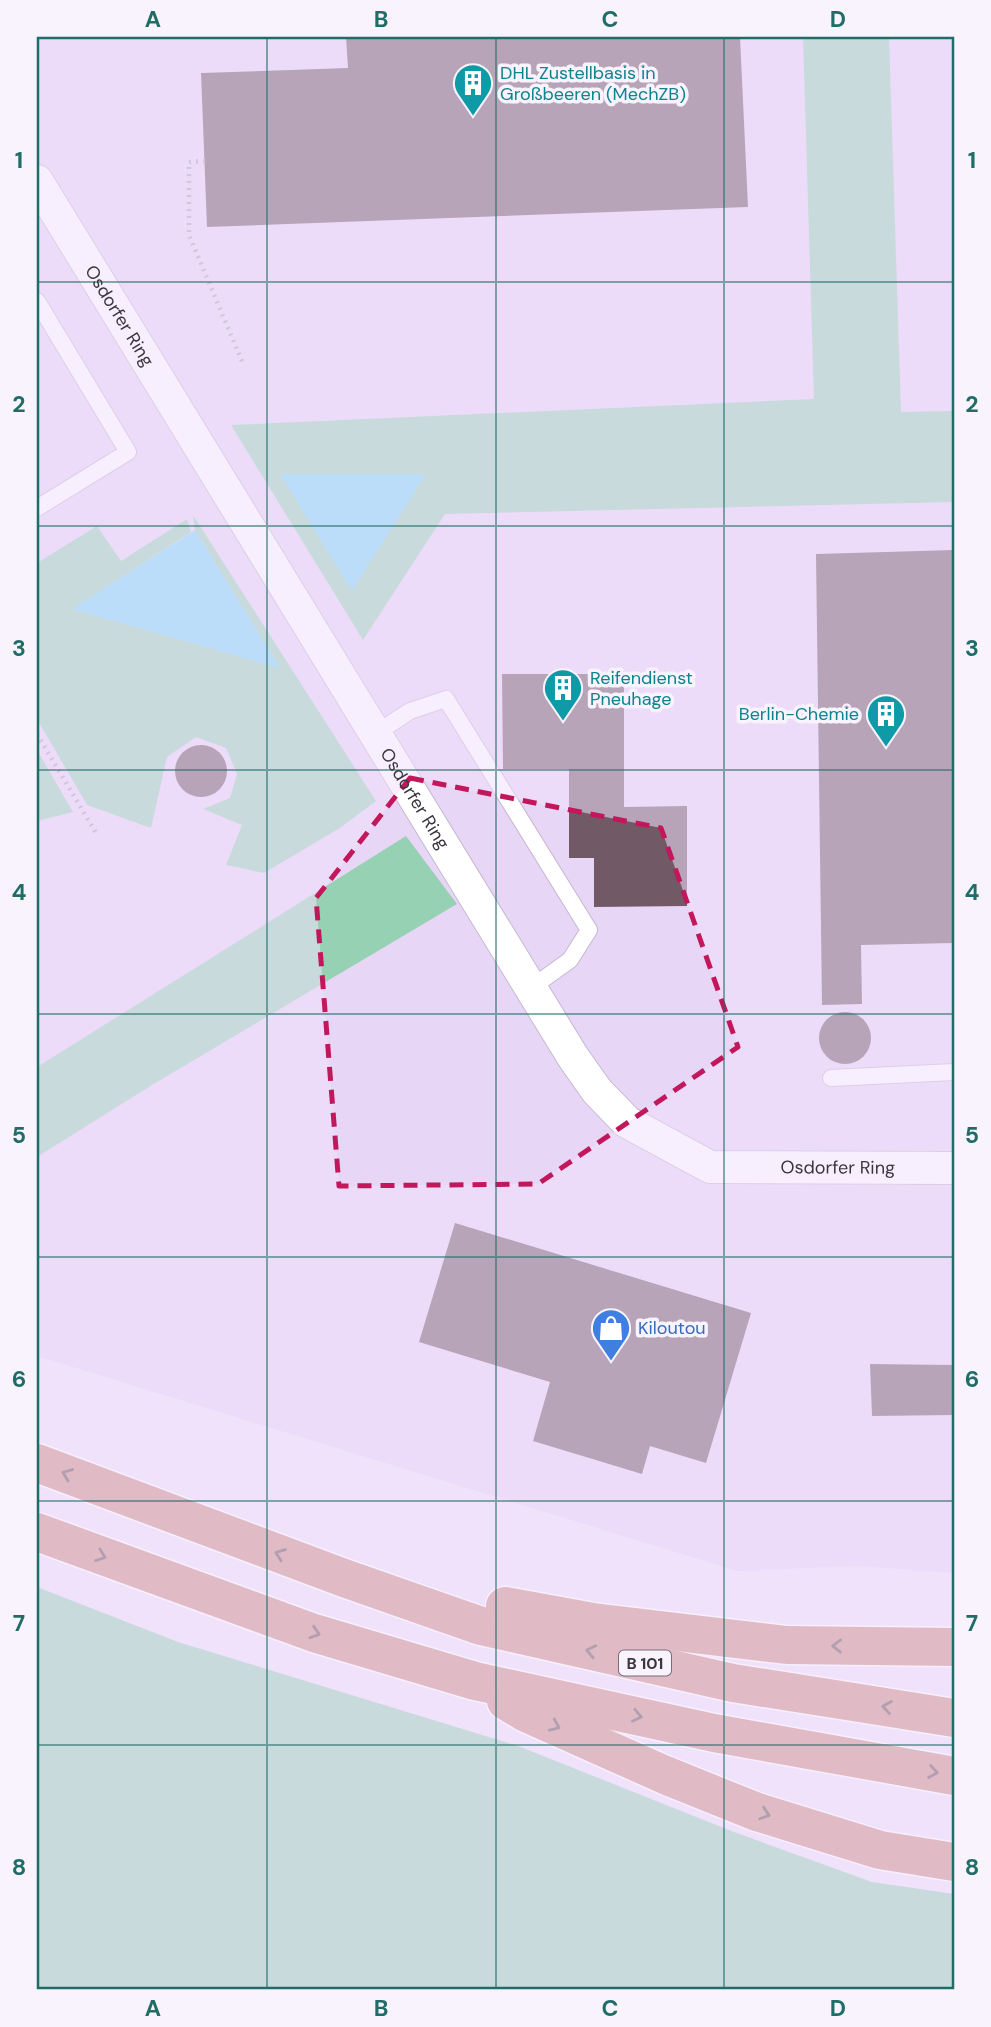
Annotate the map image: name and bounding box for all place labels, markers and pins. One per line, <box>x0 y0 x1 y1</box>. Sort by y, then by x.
place label: DHL Zustellbasis in Großbeeren (MechZB) <box>500 61 686 106</box>
building icon: DHL Zustellbasis in Großbeeren (MechZB) <box>452 62 494 117</box>
place label: Reifendienst Pneuhage <box>590 666 693 711</box>
building icon: Reifendienst Pneuhage <box>542 667 584 722</box>
building icon: Berlin-Chemie <box>865 693 907 748</box>
place label: Berlin-Chemie <box>739 702 859 726</box>
shop icon: Kiloutou <box>590 1307 632 1362</box>
place label: Kiloutou <box>638 1316 706 1340</box>

